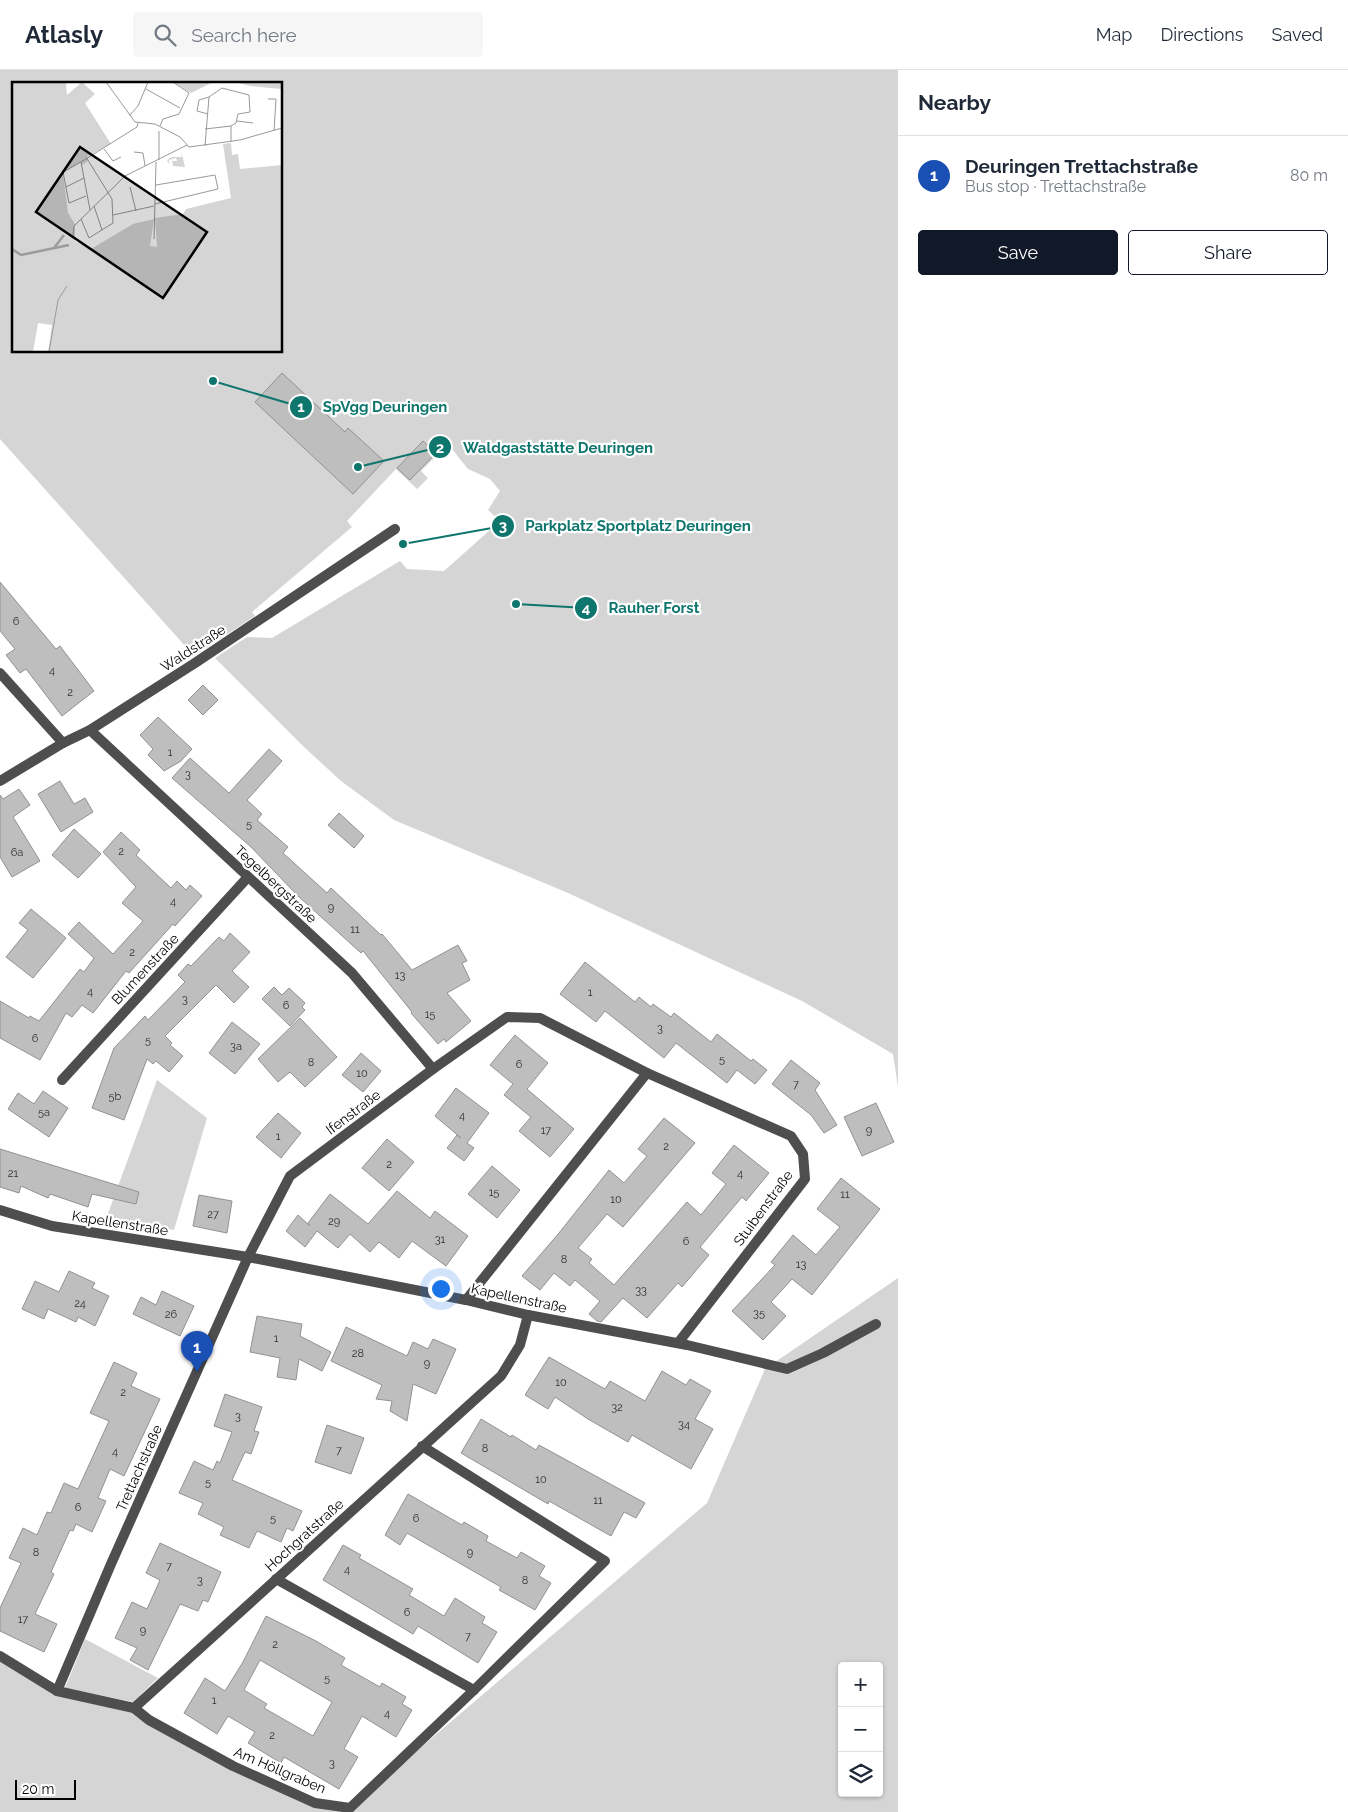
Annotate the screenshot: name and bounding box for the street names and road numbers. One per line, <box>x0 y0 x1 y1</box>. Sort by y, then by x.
street label: Waldstraße <box>158 621 228 675</box>
street label: Tegelbergstraße <box>232 842 320 926</box>
street label: Blumenstraße <box>108 930 182 1008</box>
street label: Ifenstraße <box>323 1086 383 1138</box>
street label: Stuibenstraße <box>730 1167 796 1249</box>
street label: Kapellenstraße <box>71 1207 169 1239</box>
street label: Kapellenstraße <box>470 1280 568 1316</box>
street label: Trettachstraße <box>113 1422 165 1514</box>
street label: Hochgratstraße <box>261 1496 347 1574</box>
street label: Am Höllgraben <box>232 1743 328 1797</box>

